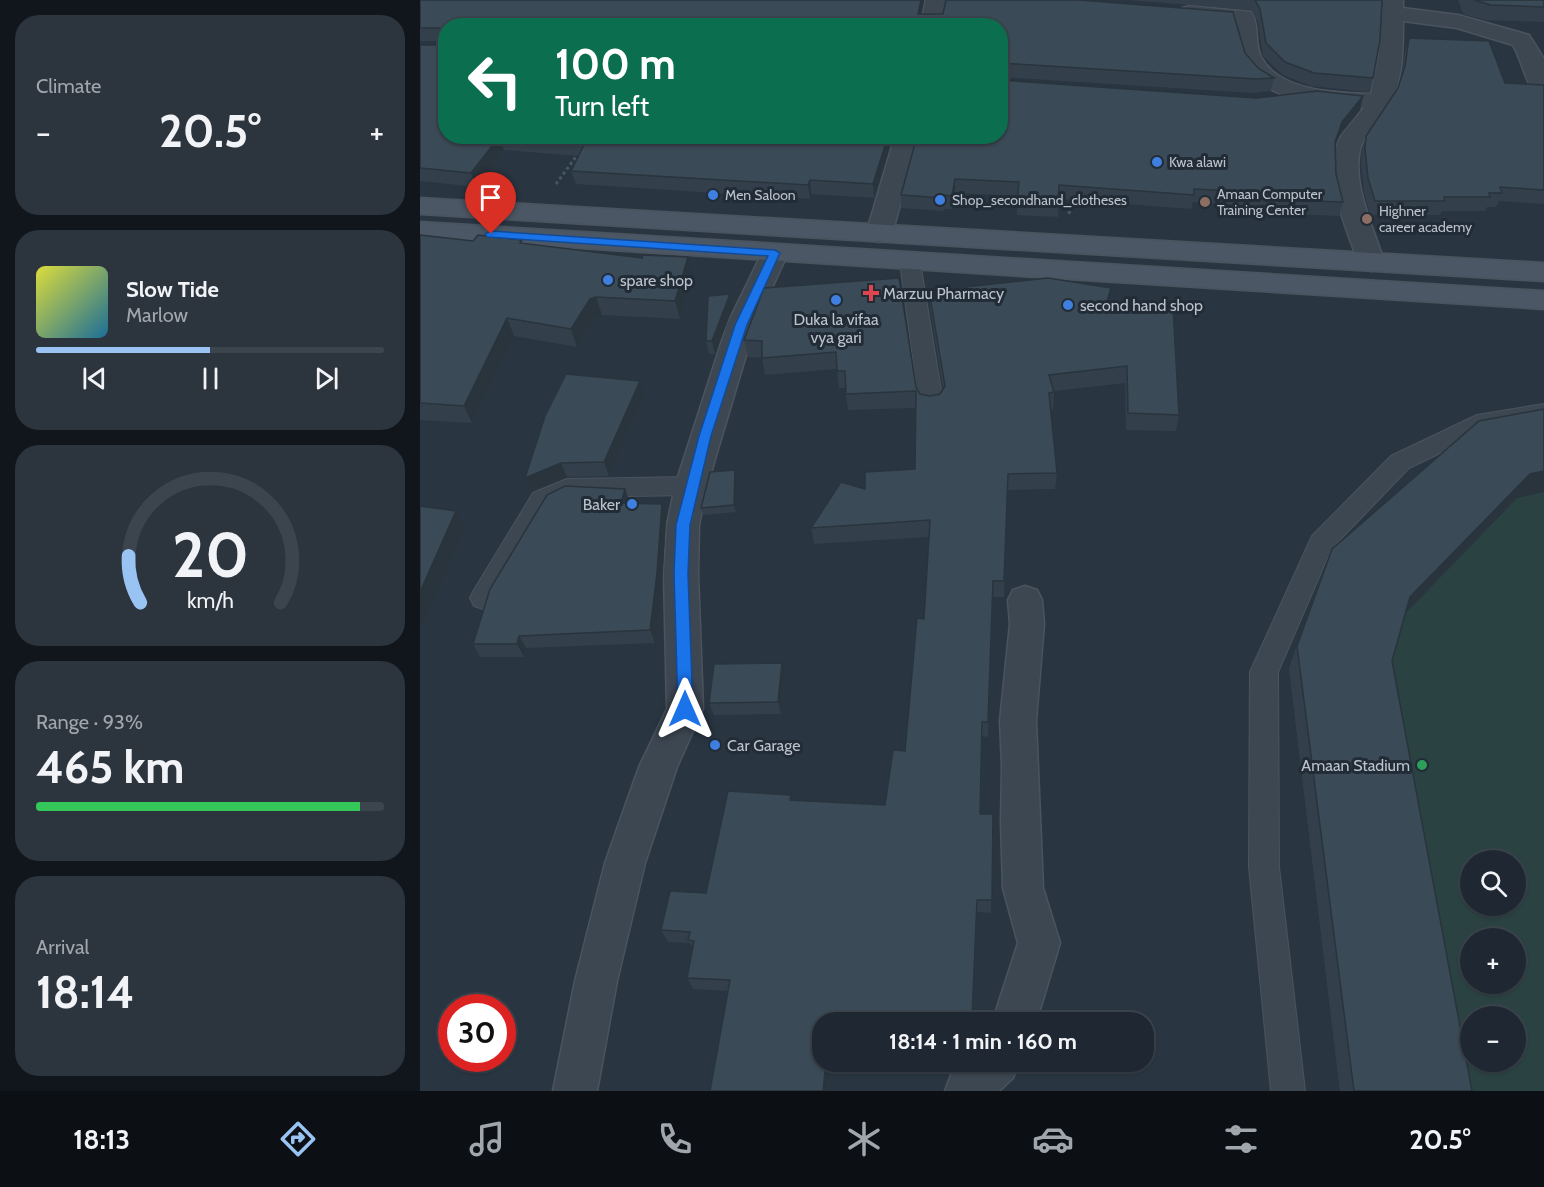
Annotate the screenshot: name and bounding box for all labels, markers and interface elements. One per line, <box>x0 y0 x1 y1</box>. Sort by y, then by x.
text: 100 m <box>555 38 676 90</box>
icon: left <box>456 42 534 120</box>
text: Climate <box>36 74 101 98</box>
text: Turn left <box>555 90 649 123</box>
text: 20.5° <box>159 104 261 158</box>
text: − <box>36 112 51 152</box>
text: + <box>369 112 384 152</box>
place label: Kwa alawi <box>1169 153 1226 171</box>
marker: Kwa alawi <box>1150 155 1164 169</box>
pin <box>465 172 516 234</box>
icon: arrive <box>474 181 507 214</box>
place label: Amaan Computer Training Center <box>1217 185 1323 219</box>
place label: Men Saloon <box>725 186 796 204</box>
marker: Men Saloon <box>706 188 720 202</box>
place label: Shop_secondhand_clotheses <box>952 191 1127 209</box>
marker: Shop_secondhand_clotheses <box>933 193 947 207</box>
marker: Amaan Computer Training Center <box>1198 195 1212 209</box>
place label: Highner career academy <box>1379 202 1472 236</box>
marker: Highner career academy <box>1360 212 1374 226</box>
place label: spare shop <box>620 271 693 290</box>
marker: spare shop <box>601 273 615 287</box>
text: Slow Tide <box>126 276 219 303</box>
place label: Marzuu Pharmacy <box>883 284 1004 303</box>
marker: Marzuu Pharmacy <box>864 286 878 300</box>
marker: Duka la vifaa vya gari <box>829 293 843 307</box>
place label: second hand shop <box>1080 296 1203 315</box>
marker: second hand shop <box>1061 298 1075 312</box>
text: Marlow <box>126 303 188 327</box>
place label: Duka la vifaa vya gari <box>793 310 879 347</box>
icon: previous <box>78 362 111 395</box>
icon: pause <box>194 362 227 395</box>
icon: next <box>310 362 343 395</box>
place label: Baker <box>583 495 621 514</box>
marker: Baker <box>625 497 639 511</box>
text: 20 <box>171 517 249 593</box>
text: km/h <box>187 587 233 613</box>
position arrow <box>653 677 717 741</box>
text: Range · 93% <box>36 710 143 734</box>
place label: Car Garage <box>727 736 800 755</box>
marker: Car Garage <box>708 738 722 752</box>
text: 465 km <box>36 740 184 794</box>
place label: Amaan Stadium <box>1301 756 1410 775</box>
marker: Amaan Stadium <box>1415 758 1429 772</box>
map controls <box>1460 850 1526 1072</box>
button: search <box>1460 850 1526 916</box>
button: + <box>1460 928 1526 994</box>
text: Arrival <box>36 935 89 959</box>
text: 18:14 <box>36 965 134 1019</box>
speed limit sign: 30 <box>438 994 516 1072</box>
button: − <box>1460 1006 1526 1072</box>
text: 18:14 · 1 min · 160 m <box>889 1028 1077 1055</box>
icon: directions <box>277 1118 319 1160</box>
icon: music <box>466 1118 508 1160</box>
icon: phone <box>654 1118 696 1160</box>
icon: climate <box>843 1118 885 1160</box>
icon: car <box>1032 1118 1074 1160</box>
icon: filters <box>1220 1118 1262 1160</box>
text: 18:13 <box>73 1123 130 1156</box>
text: 20.5° <box>1409 1123 1471 1156</box>

